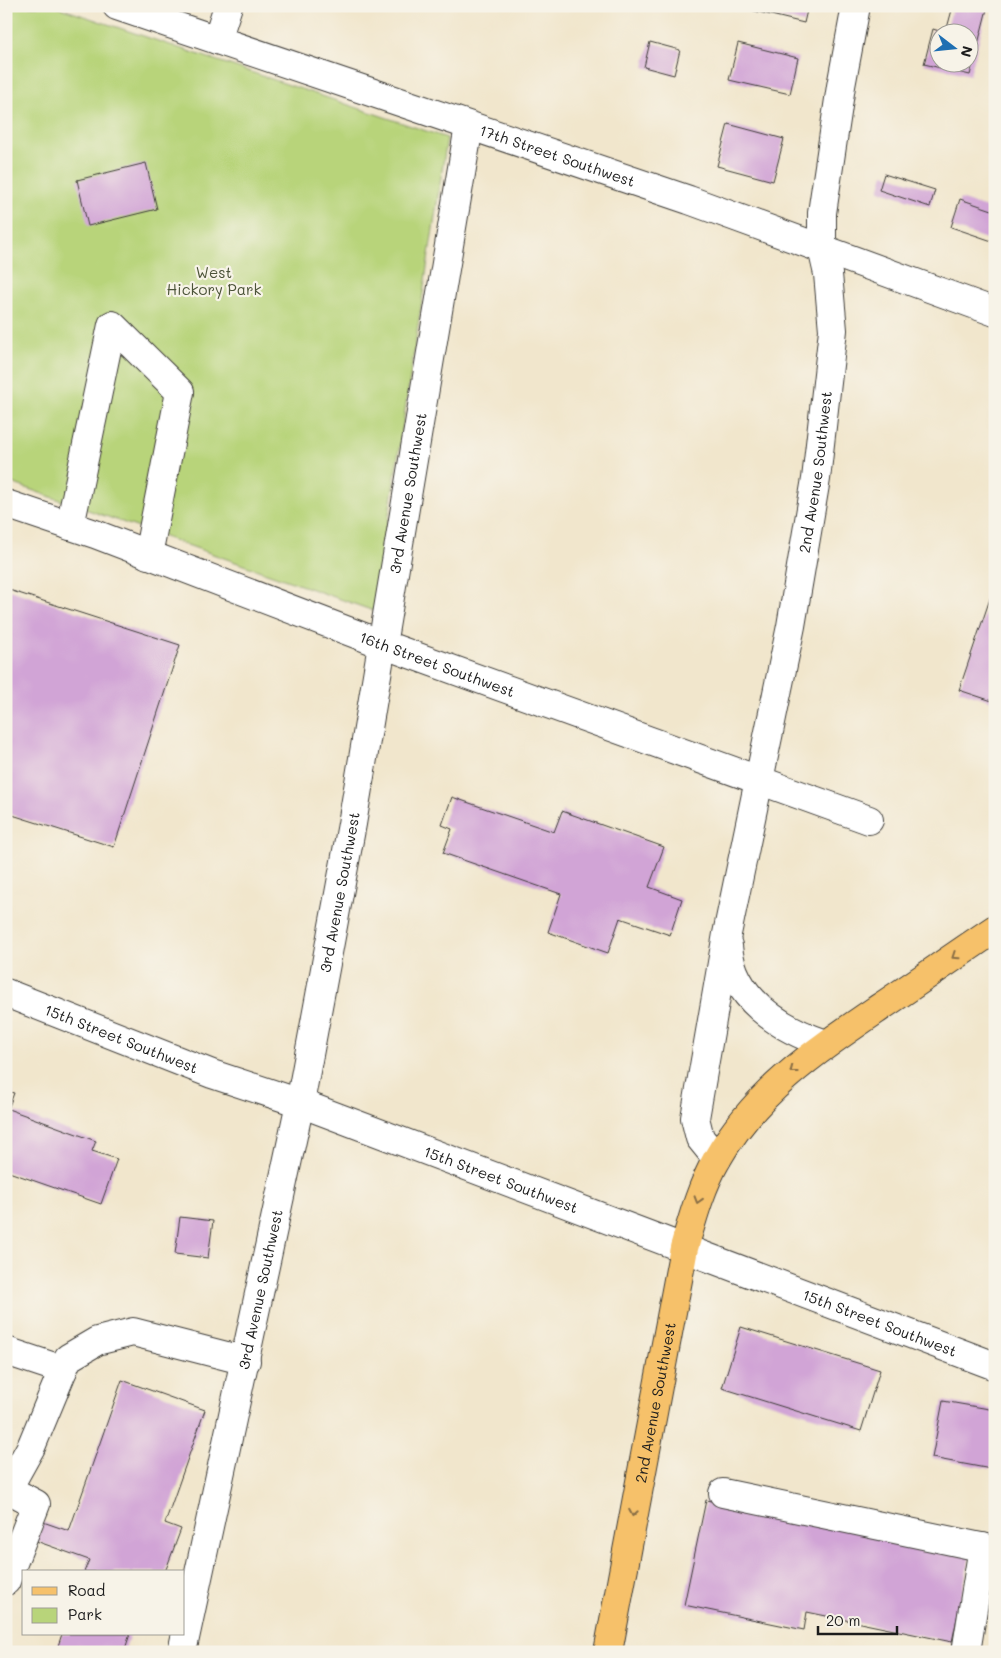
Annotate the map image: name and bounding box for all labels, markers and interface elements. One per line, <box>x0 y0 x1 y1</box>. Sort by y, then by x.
north arrow <box>928 22 978 72</box>
text: N <box>956 44 978 59</box>
street label: 17th Street Southwest <box>477 120 638 191</box>
park label: West Hickory Park <box>166 262 262 299</box>
street label: 2nd Avenue Southwest <box>794 390 836 554</box>
street label: 3rd Avenue Southwest <box>384 411 431 575</box>
street label: 16th Street Southwest <box>357 626 518 701</box>
street label: 3rd Avenue Southwest <box>315 810 364 974</box>
one-way arrow <box>951 950 960 960</box>
street label: 15th Street Southwest <box>42 999 201 1078</box>
one-way arrow <box>790 1064 799 1072</box>
street label: 15th Street Southwest <box>421 1141 581 1217</box>
one-way arrow <box>694 1195 704 1203</box>
street label: 3rd Avenue Southwest <box>233 1208 287 1371</box>
street label: 15th Street Southwest <box>800 1284 960 1361</box>
street label: 2nd Avenue Southwest <box>630 1320 680 1484</box>
one-way arrow <box>628 1508 639 1517</box>
legend <box>22 1570 185 1636</box>
text: Road <box>68 1580 105 1600</box>
scale bar <box>818 1603 897 1635</box>
text: Park <box>68 1604 102 1624</box>
text: 20 m <box>826 1610 860 1630</box>

